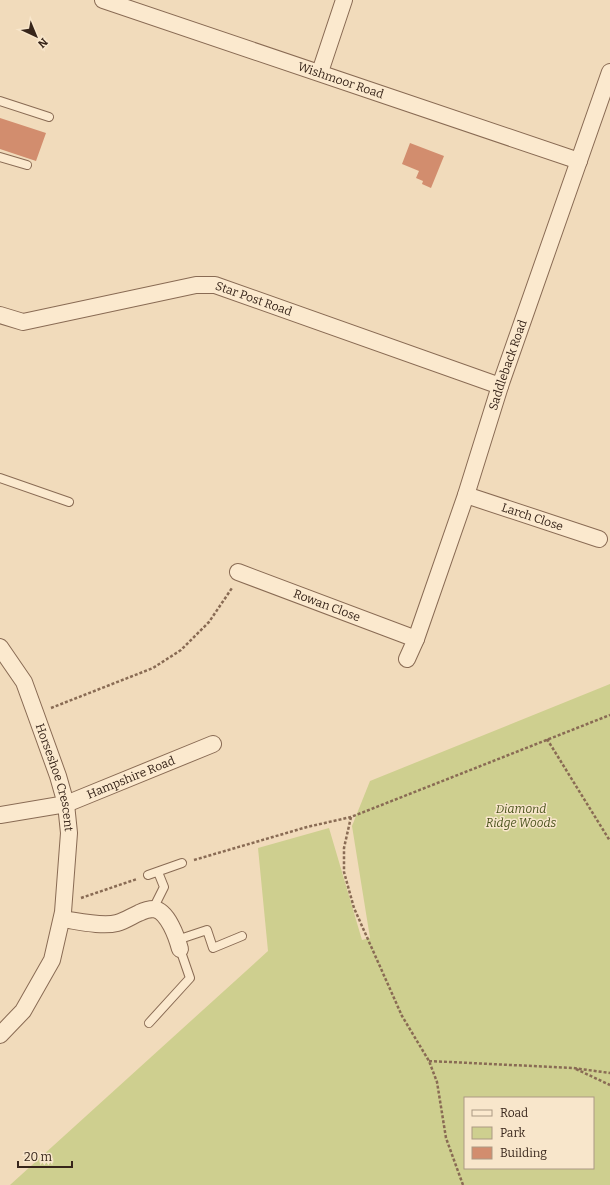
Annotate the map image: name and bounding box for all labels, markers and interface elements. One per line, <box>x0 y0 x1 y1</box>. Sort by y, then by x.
north arrow <box>16 16 56 56</box>
text: N <box>35 35 50 51</box>
street label: Wishmoor Road <box>296 59 386 101</box>
street label: Star Post Road <box>214 279 294 319</box>
street label: Saddleback Road <box>486 318 530 412</box>
street label: Larch Close <box>500 500 565 534</box>
street label: Rowan Close <box>291 587 362 624</box>
street label: Horseshoe Crescent <box>33 721 76 833</box>
street label: Hampshire Road <box>85 753 177 802</box>
park label: Diamond Ridge Woods <box>486 802 557 830</box>
legend <box>464 1097 594 1169</box>
text: Road <box>500 1106 528 1120</box>
text: Park <box>500 1126 526 1140</box>
scale bar <box>18 1143 72 1169</box>
text: Building <box>500 1146 547 1160</box>
text: 20 m <box>24 1150 53 1164</box>

